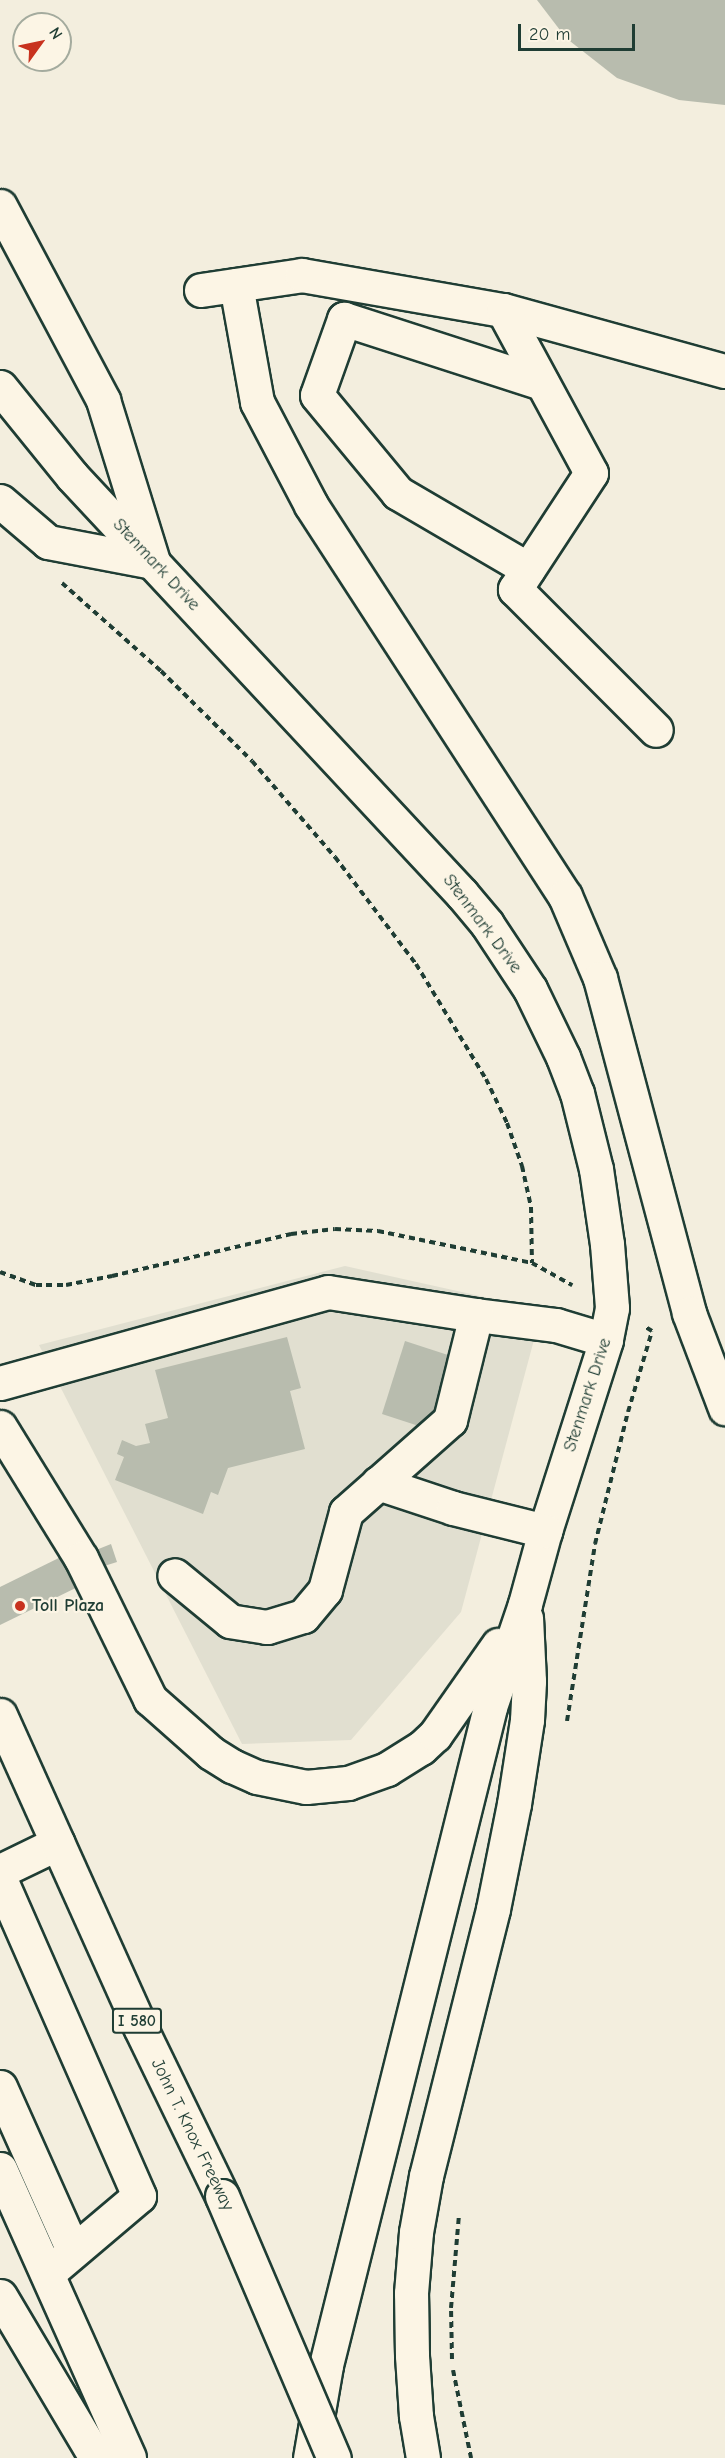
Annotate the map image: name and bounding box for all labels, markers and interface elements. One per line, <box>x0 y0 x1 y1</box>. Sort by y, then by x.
north arrow <box>12 12 72 72</box>
scale bar <box>521 12 638 50</box>
text: N <box>45 24 66 43</box>
text: 20 m <box>529 24 570 45</box>
street label: Stenmark Drive <box>108 514 204 616</box>
street label: Stenmark Drive <box>438 870 526 978</box>
street label: Stenmark Drive <box>559 1335 617 1455</box>
place label: Toll Plaza <box>32 1595 104 1617</box>
marker: Toll Plaza <box>13 1599 27 1613</box>
road number: I 580 <box>112 2008 162 2034</box>
street label: John T. Knox Freeway <box>146 2055 238 2215</box>

